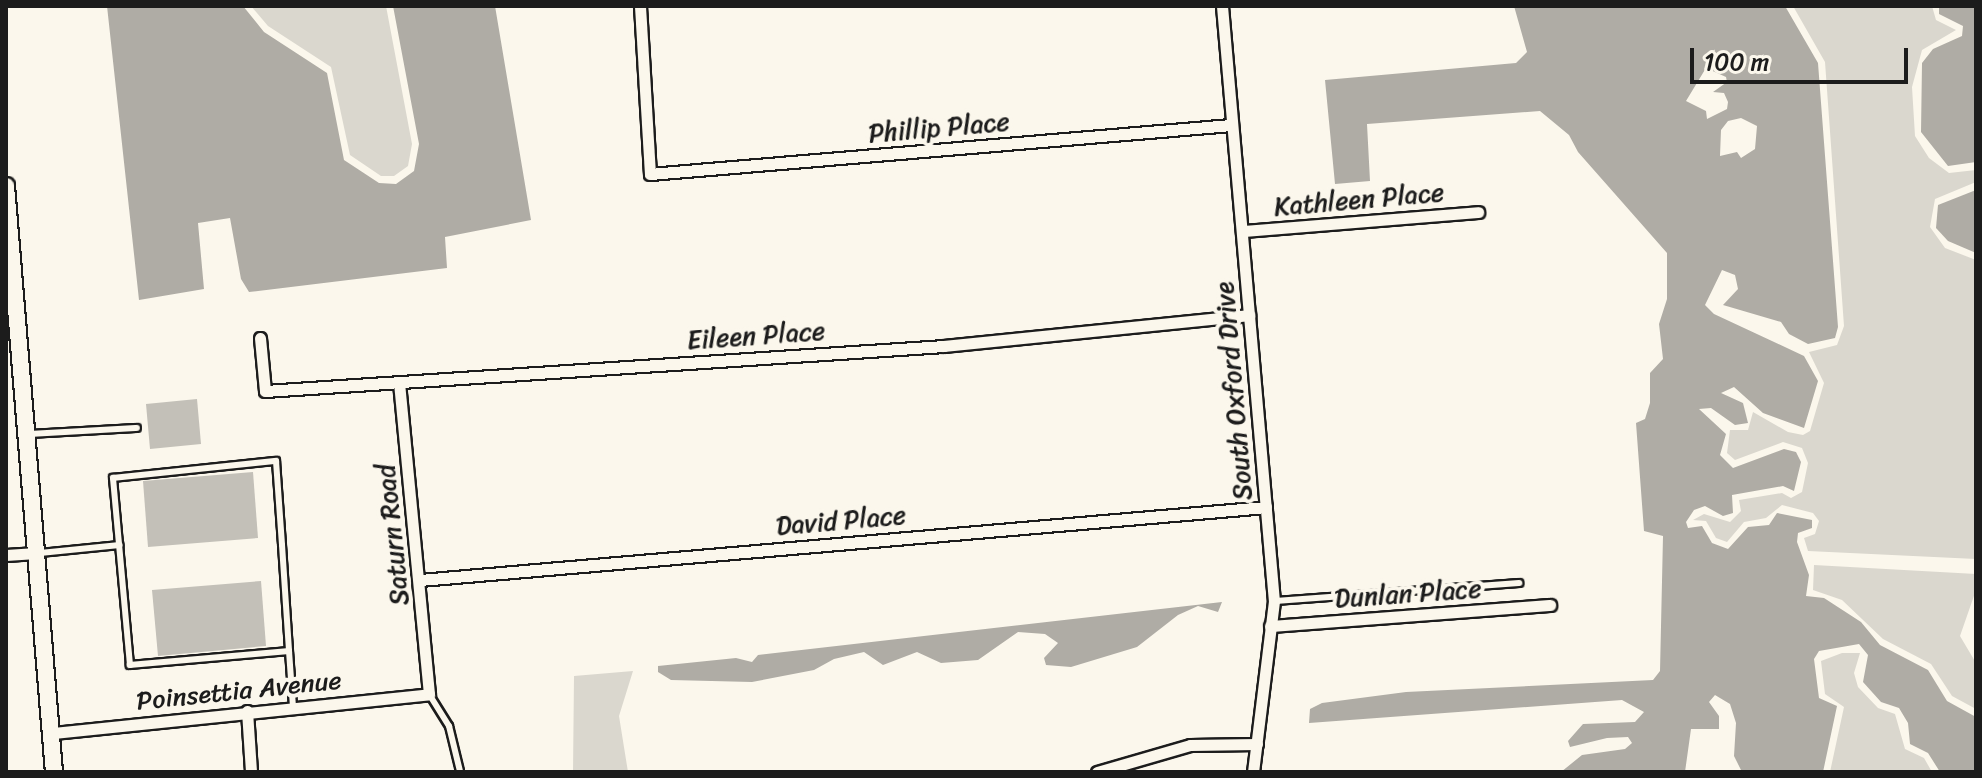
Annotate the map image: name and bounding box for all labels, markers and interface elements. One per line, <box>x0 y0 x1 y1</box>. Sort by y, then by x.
scale bar <box>1694 32 1912 82</box>
text: 100 m <box>1704 41 1769 83</box>
street label: Phillip Place <box>867 106 1011 150</box>
street label: Kathleen Place <box>1273 177 1445 223</box>
street label: South Oxford Drive <box>1209 280 1259 502</box>
street label: Eileen Place <box>686 316 826 356</box>
street label: Saturn Road <box>370 463 416 607</box>
street label: David Place <box>774 500 908 542</box>
street label: Dunlan Place <box>1333 573 1483 615</box>
street label: Poinsettia Avenue <box>135 665 343 717</box>

